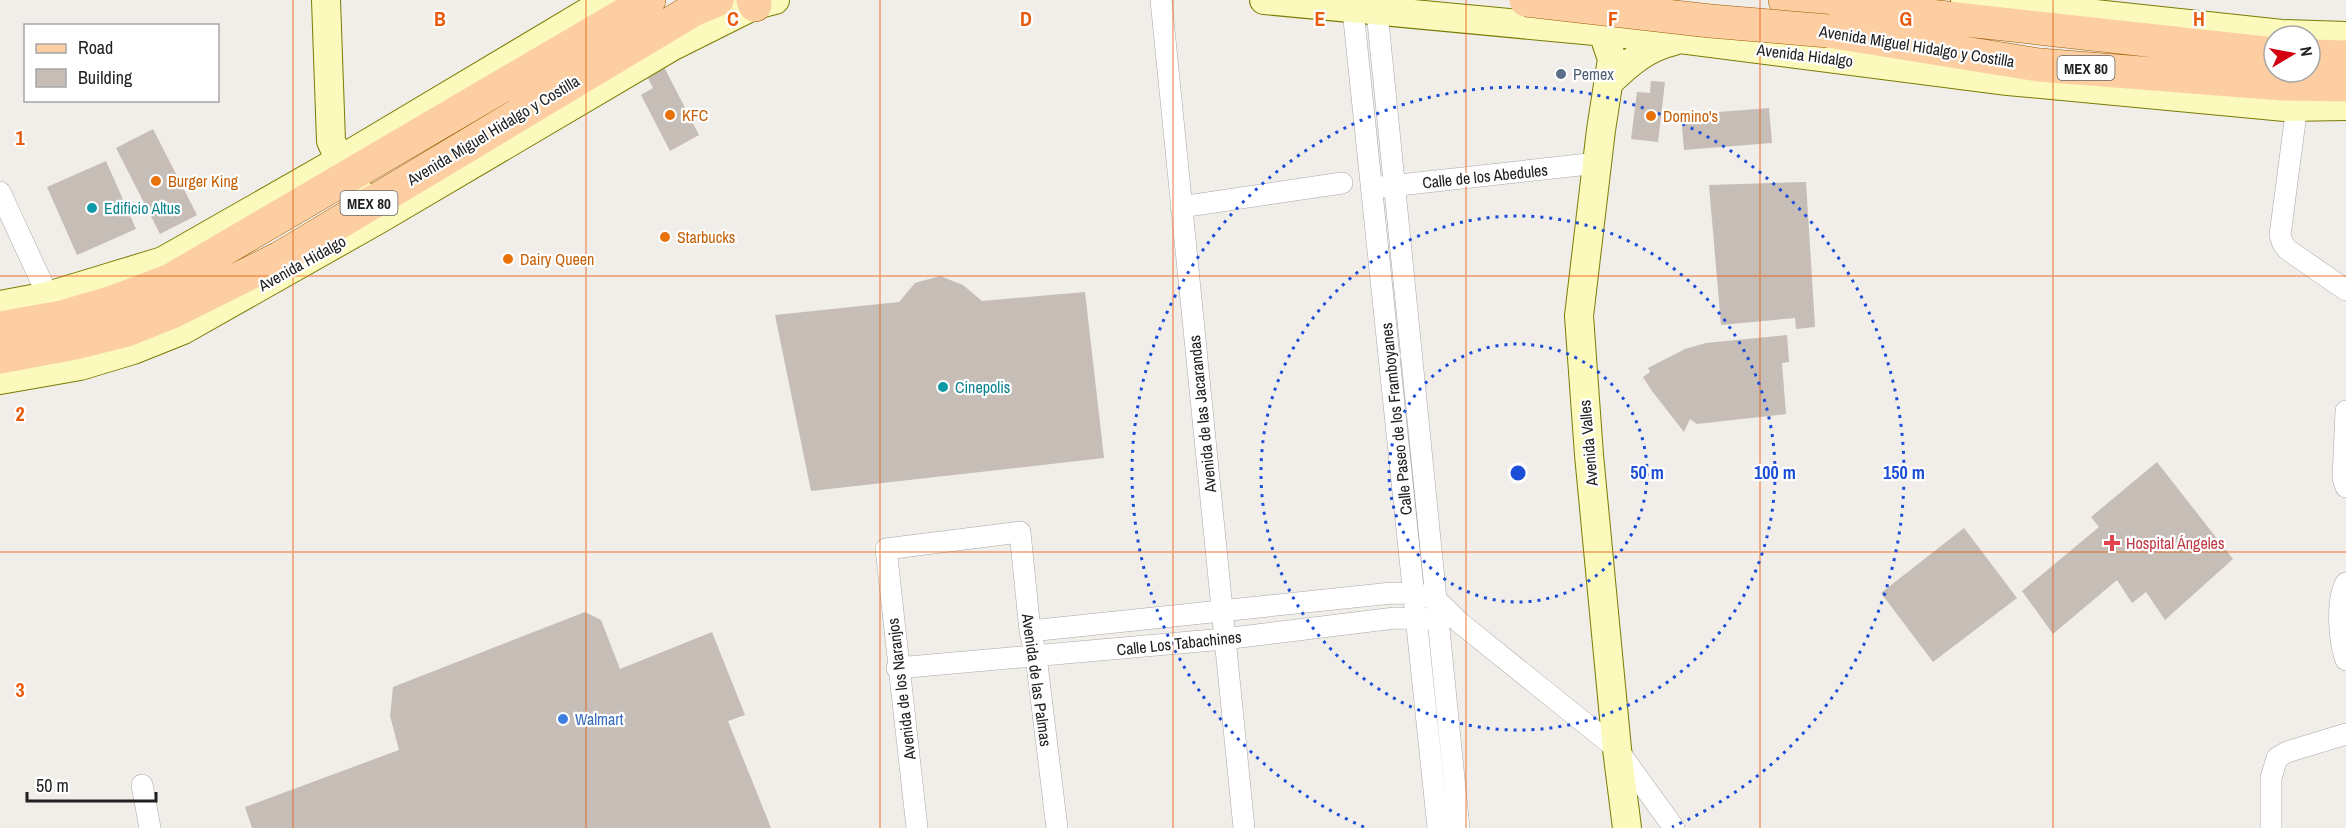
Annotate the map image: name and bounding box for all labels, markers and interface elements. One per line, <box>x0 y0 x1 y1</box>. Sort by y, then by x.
text: B <box>434 5 446 32</box>
text: C <box>727 5 739 32</box>
text: D <box>1020 5 1032 32</box>
text: E <box>1315 5 1326 32</box>
text: F <box>1608 5 1618 32</box>
text: G <box>1900 5 1912 32</box>
text: H <box>2193 5 2205 32</box>
street label: Avenida Miguel Hidalgo y Costilla <box>1817 20 2017 72</box>
legend <box>24 24 219 102</box>
north arrow <box>2262 24 2322 84</box>
text: Road <box>78 35 113 60</box>
street label: Avenida Hidalgo <box>1755 38 1854 72</box>
text: N <box>2295 45 2318 58</box>
road number: MEX 80 <box>2058 56 2114 80</box>
place label: Pemex <box>1573 63 1614 85</box>
text: Building <box>78 65 133 90</box>
marker: Pemex <box>1554 67 1568 81</box>
street label: Avenida Miguel Hidalgo y Costilla <box>402 69 584 191</box>
place label: KFC <box>682 104 708 126</box>
place label: Domino's <box>1663 105 1718 127</box>
marker: KFC <box>663 108 677 122</box>
marker: Domino's <box>1644 109 1658 123</box>
text: 1 <box>15 124 25 151</box>
street label: Calle de los Abedules <box>1421 158 1549 194</box>
place label: Burger King <box>168 170 239 192</box>
marker: Burger King <box>149 174 163 188</box>
road number: MEX 80 <box>340 191 398 215</box>
place label: Edificio Altus <box>104 197 181 219</box>
marker: Edificio Altus <box>85 201 99 215</box>
place label: Starbucks <box>677 226 735 248</box>
street label: Avenida Hidalgo <box>253 230 350 297</box>
marker: Starbucks <box>658 230 672 244</box>
place label: Dairy Queen <box>520 248 594 270</box>
marker: Dairy Queen <box>501 252 515 266</box>
street label: Calle Paseo de los Framboyanes <box>1375 322 1417 516</box>
street label: Avenida de las Jacarandas <box>1183 334 1221 495</box>
place label: Cinepolis <box>955 376 1010 398</box>
marker: Cinepolis <box>936 380 950 394</box>
street label: Avenida Valles <box>1573 399 1603 488</box>
text: 2 <box>15 400 25 427</box>
text: 50 m <box>1630 460 1664 485</box>
text: 100 m <box>1754 460 1796 485</box>
text: 150 m <box>1883 460 1925 485</box>
centre of rings <box>1508 463 1528 483</box>
place label: Hospital Ángeles <box>2126 532 2224 554</box>
marker: Hospital Ángeles <box>2103 534 2121 552</box>
street label: Avenida de las Palmas <box>1017 611 1057 748</box>
street label: Avenida de los Naranjos <box>881 617 921 762</box>
street label: Calle Los Tabachines <box>1115 626 1243 660</box>
text: 3 <box>15 676 25 703</box>
place label: Walmart <box>575 708 624 730</box>
marker: Walmart <box>556 712 570 726</box>
scale bar <box>27 765 156 803</box>
text: 50 m <box>36 773 69 798</box>

